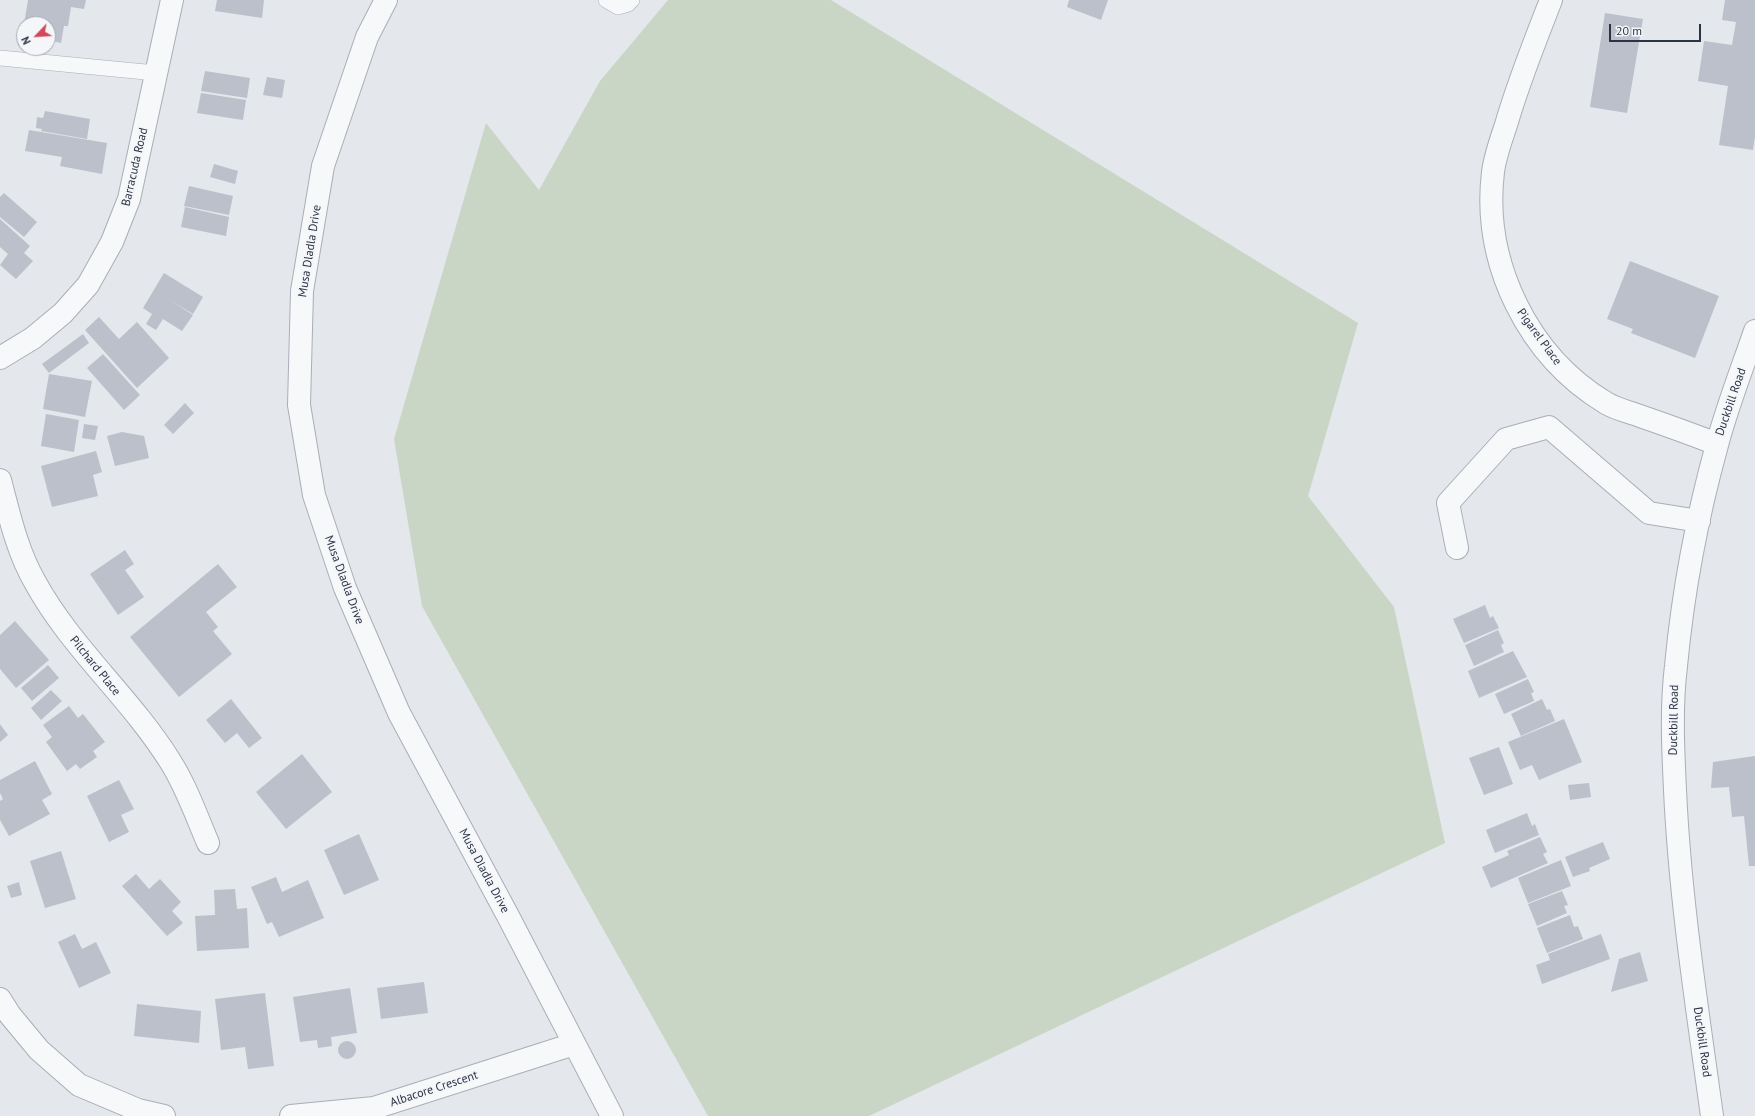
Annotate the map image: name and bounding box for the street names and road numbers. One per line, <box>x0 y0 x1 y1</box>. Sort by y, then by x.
street label: Barracuda Road <box>119 126 151 208</box>
street label: Musa Dladla Drive <box>296 204 324 298</box>
street label: Pigarel Place <box>1514 306 1564 368</box>
street label: Duckbill Road <box>1713 366 1749 438</box>
street label: Musa Dladla Drive <box>321 534 367 626</box>
street label: Pilchard Place <box>67 633 123 699</box>
street label: Duckbill Road <box>1666 684 1682 756</box>
street label: Musa Dladla Drive <box>456 826 512 916</box>
street label: Duckbill Road <box>1690 1006 1714 1078</box>
street label: Albacore Crescent <box>388 1068 480 1110</box>

